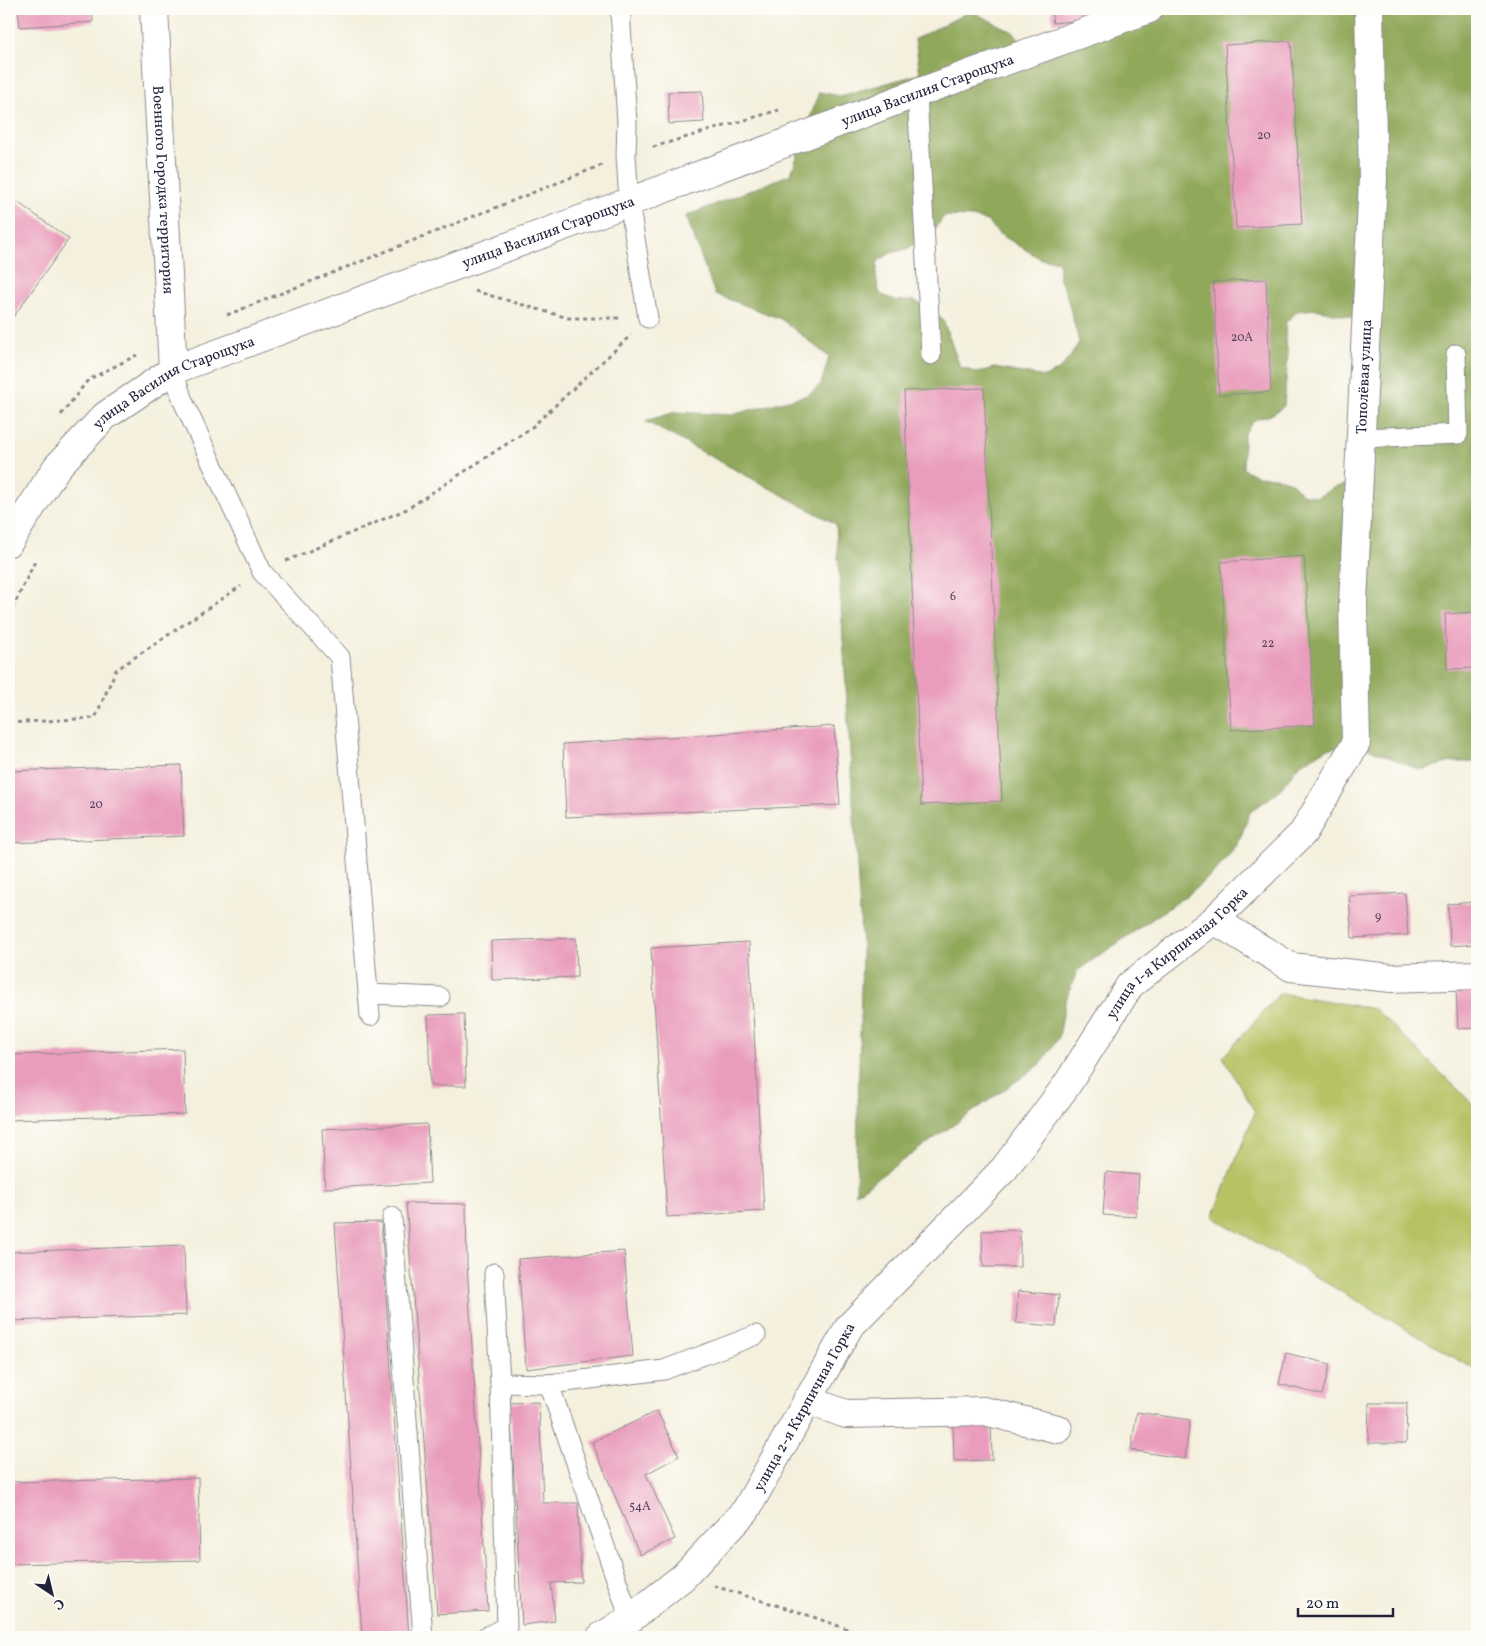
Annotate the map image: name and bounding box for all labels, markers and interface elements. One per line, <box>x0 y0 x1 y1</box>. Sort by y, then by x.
street label: улица Василия Старощука <box>839 50 1017 133</box>
street label: Военного Городка территория <box>146 85 178 295</box>
house number: 20 <box>1257 128 1271 144</box>
street label: улица Василия Старощука <box>459 192 638 275</box>
street label: Тополёвая улица <box>1352 319 1378 435</box>
house number: 20А <box>1231 330 1254 346</box>
street label: улица Василия Старощука <box>89 332 258 435</box>
house number: 6 <box>950 589 956 605</box>
house number: 22 <box>1262 636 1274 652</box>
house number: 20 <box>89 797 103 813</box>
street label: улица 1-я Кирпичная Горка <box>1102 883 1254 1024</box>
house number: 9 <box>1375 909 1381 925</box>
street label: улица 2-я Кирпичная Горка <box>749 1319 861 1496</box>
house number: 54А <box>629 1499 651 1515</box>
north arrow <box>28 1568 78 1618</box>
scale bar <box>1298 1586 1394 1618</box>
text: С <box>49 1593 68 1614</box>
text: 20 m <box>1306 1594 1339 1615</box>

